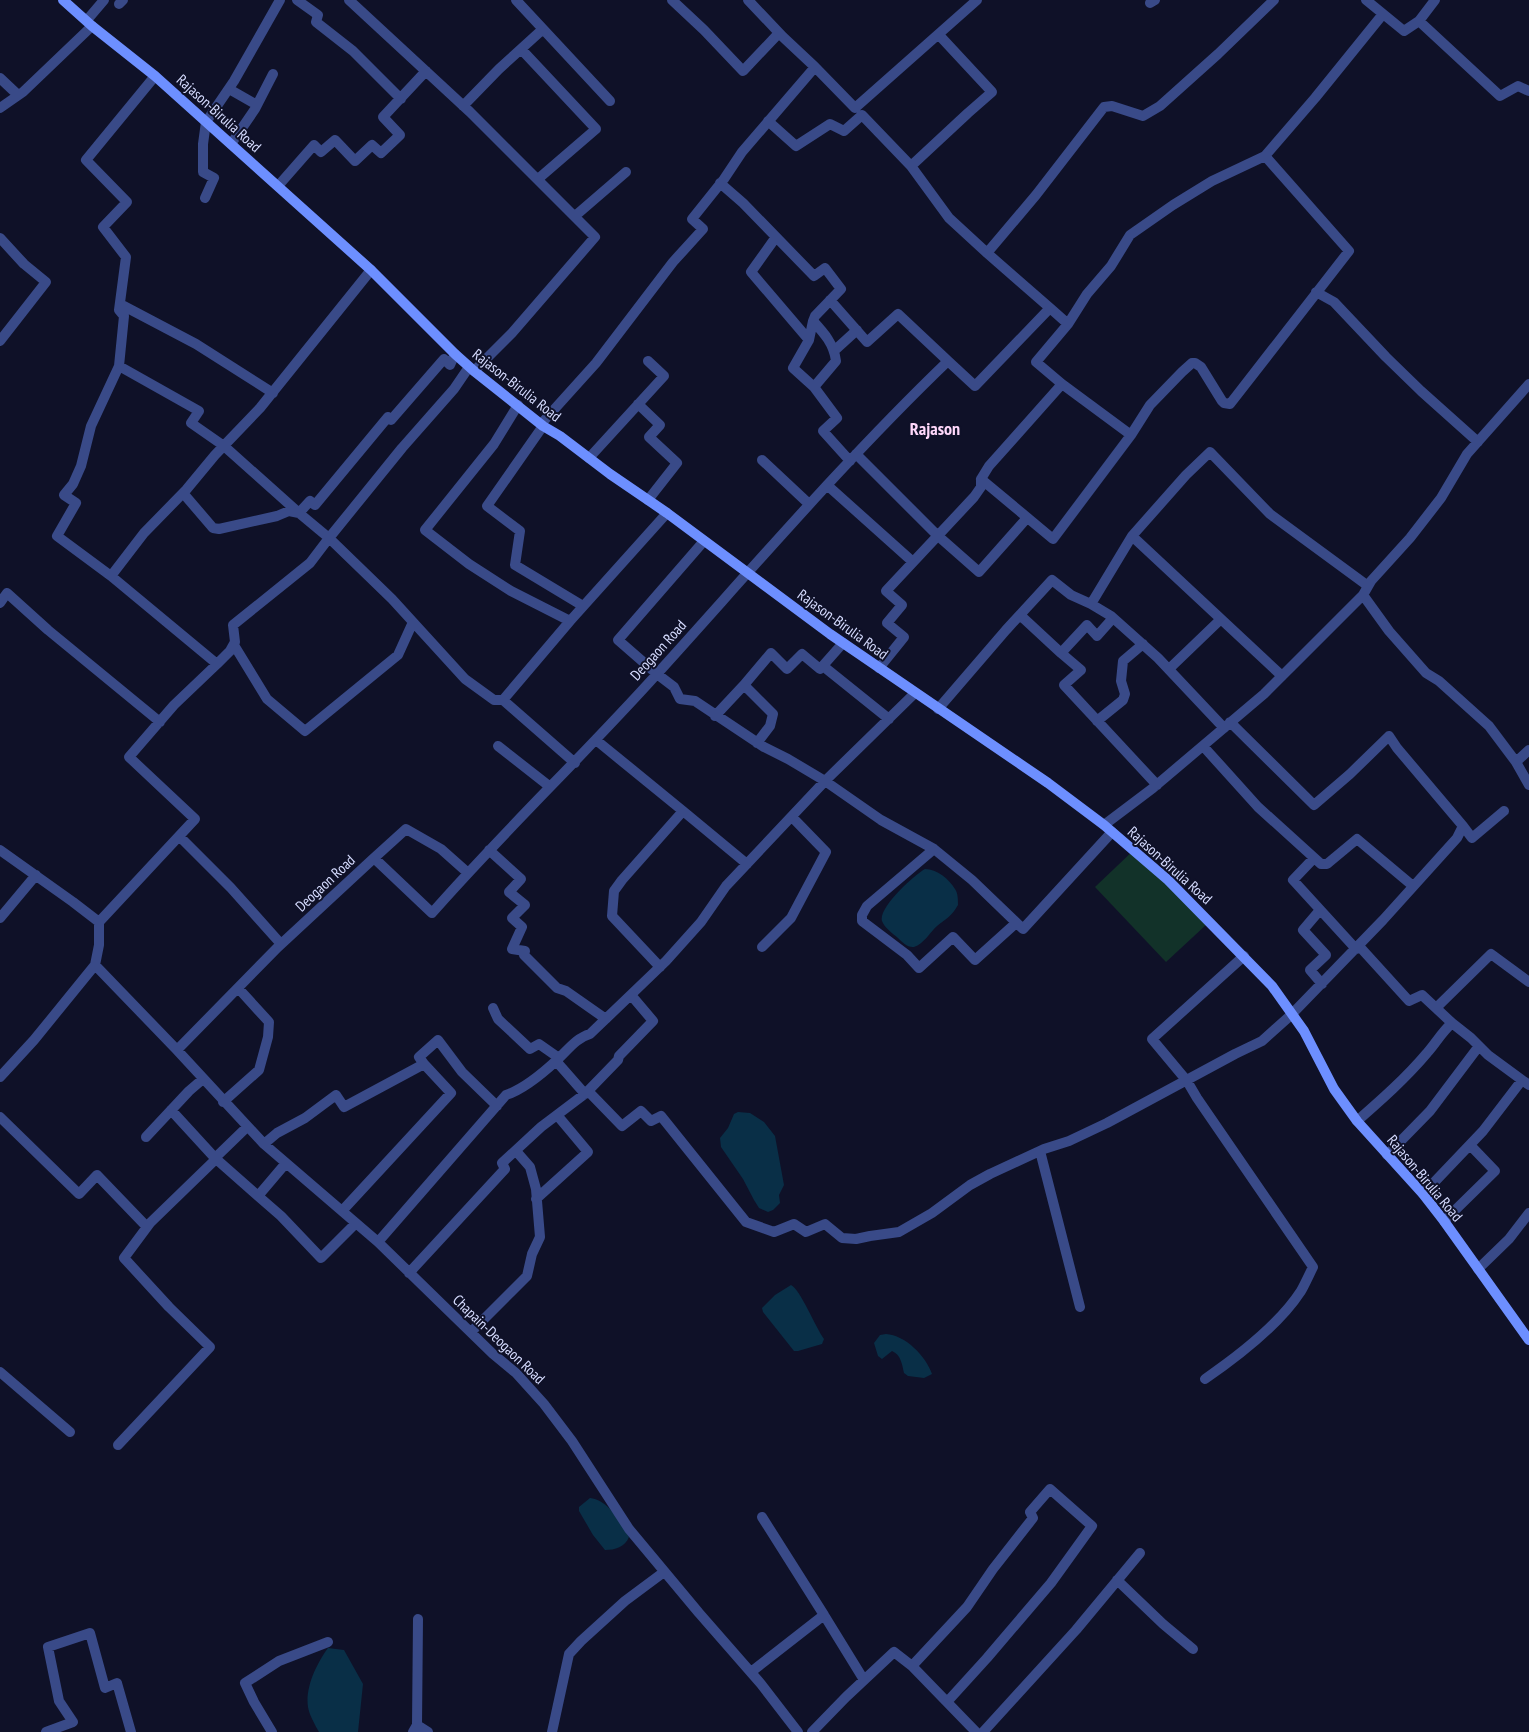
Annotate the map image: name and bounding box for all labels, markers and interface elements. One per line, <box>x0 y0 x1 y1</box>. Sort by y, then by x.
street label: Rajason-Birulia Road <box>173 70 265 156</box>
street label: Rajason-Birulia Road <box>469 344 565 426</box>
district label: Rajason <box>910 417 960 440</box>
street label: Rajason-Birulia Road <box>794 585 892 663</box>
street label: Deogaon Road <box>626 616 690 684</box>
street label: Rajason-Birulia Road <box>1124 822 1216 908</box>
street label: Deogaon Road <box>291 851 359 915</box>
street label: Rajason-Birulia Road <box>1383 1131 1467 1225</box>
street label: Chapain-Deogaon Road <box>449 1290 549 1388</box>

